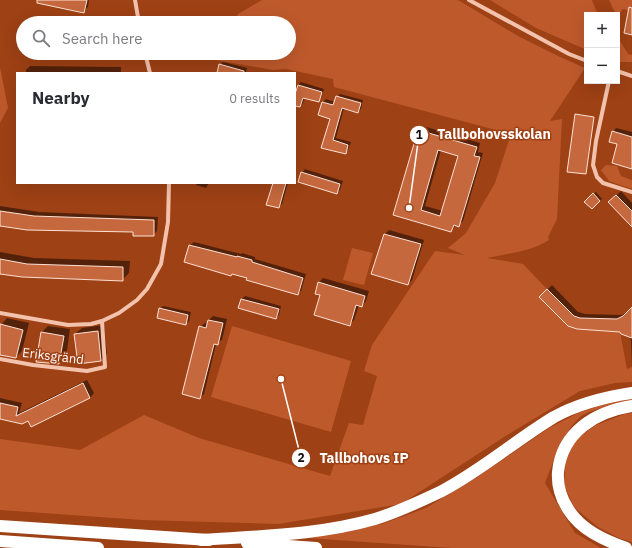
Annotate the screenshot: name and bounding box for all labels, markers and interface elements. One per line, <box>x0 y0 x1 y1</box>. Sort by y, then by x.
map controls <box>584 12 620 84</box>
button: + <box>584 12 620 48</box>
search box <box>16 16 296 60</box>
icon: search <box>30 27 52 49</box>
text: Search here <box>62 29 142 48</box>
button: − <box>584 48 620 84</box>
text: Nearby <box>32 87 90 109</box>
text: 0 results <box>229 90 280 107</box>
callout: Tallbohovsskolan <box>409 122 559 148</box>
text: Tallbohovsskolan <box>437 125 551 143</box>
text: 1 <box>415 127 423 142</box>
street label: Eriksgränd <box>21 344 85 368</box>
callout: Tallbohovs IP <box>291 445 416 471</box>
text: Tallbohovs IP <box>319 449 409 467</box>
text: 2 <box>297 450 305 465</box>

